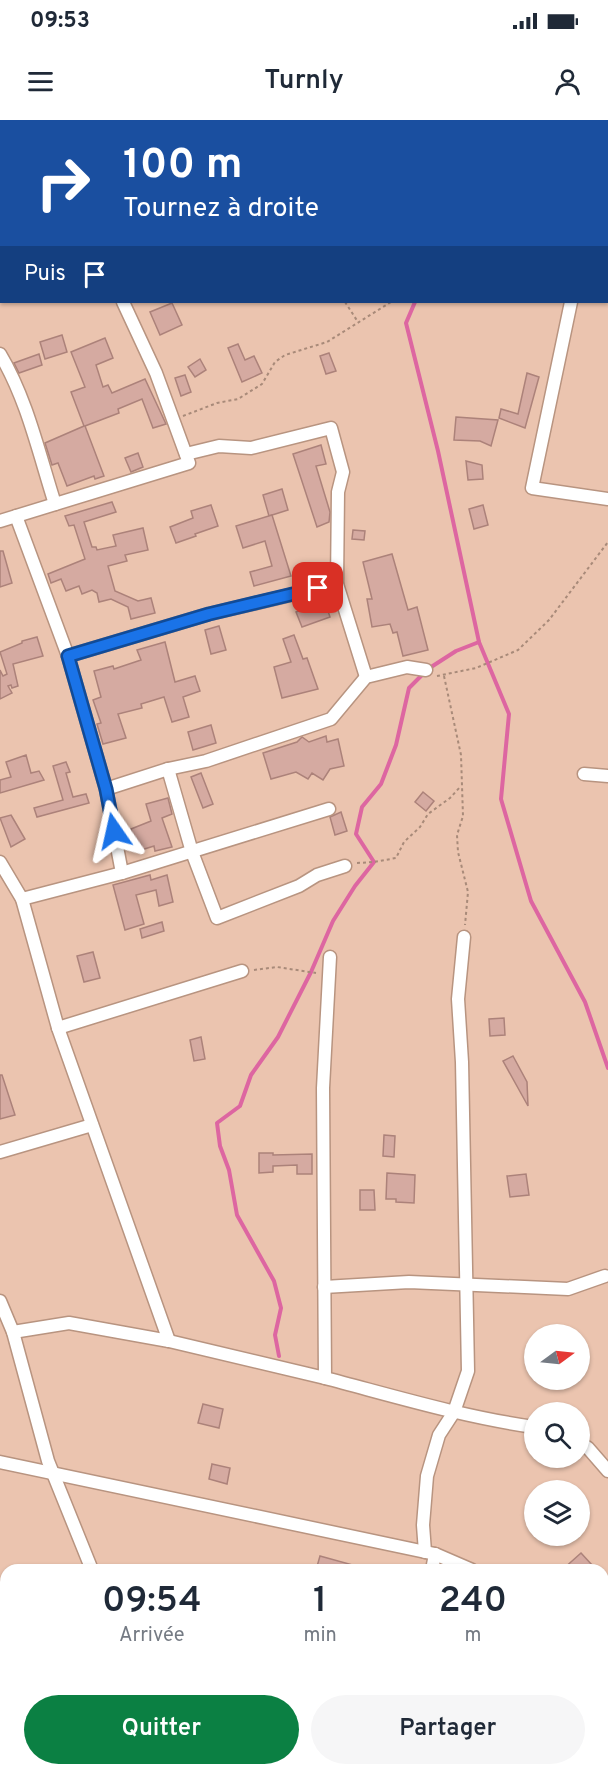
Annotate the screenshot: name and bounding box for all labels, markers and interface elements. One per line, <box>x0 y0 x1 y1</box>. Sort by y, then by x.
text: 09:53 <box>30 8 90 35</box>
text: Turnly <box>264 64 344 98</box>
icon: menu <box>24 65 57 98</box>
icon: person <box>551 65 584 98</box>
text: 100 m <box>123 140 242 193</box>
icon: right <box>24 144 102 222</box>
text: Tournez à droite <box>123 192 319 226</box>
icon: arrive <box>78 258 111 291</box>
text: Puis <box>24 261 66 288</box>
pin <box>292 562 343 613</box>
icon: arrive <box>301 571 334 604</box>
position arrow <box>82 799 146 863</box>
north arrow <box>524 1324 590 1390</box>
map controls <box>524 1324 590 1546</box>
button: search <box>524 1402 590 1468</box>
button: layers <box>524 1480 590 1546</box>
text: 09:54 <box>102 1579 202 1625</box>
text: 1 <box>313 1579 327 1625</box>
text: 240 <box>439 1579 507 1625</box>
text: Arrivée <box>119 1623 185 1649</box>
text: min <box>304 1623 337 1649</box>
text: m <box>464 1623 481 1649</box>
button: Quitter <box>24 1695 299 1764</box>
button: Partager <box>311 1695 585 1764</box>

